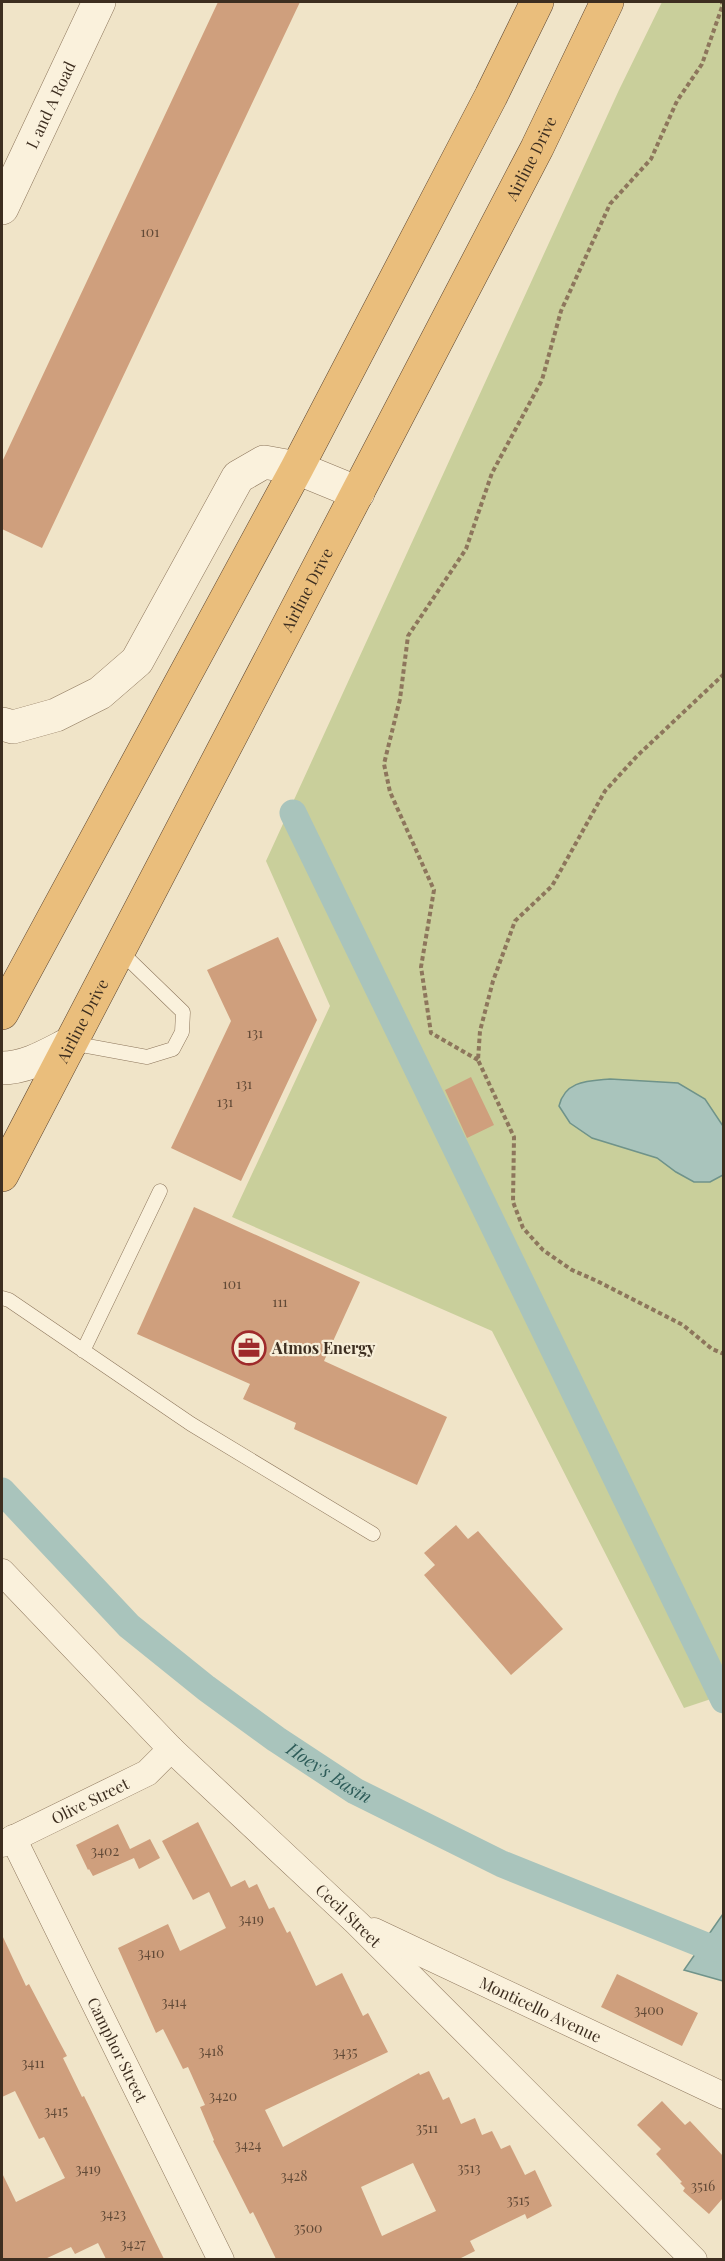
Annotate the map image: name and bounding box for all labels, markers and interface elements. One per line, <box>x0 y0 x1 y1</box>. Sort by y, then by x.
street label: L and A Road <box>21 58 80 152</box>
street label: Airline Drive <box>500 113 561 205</box>
house number: 101 <box>141 222 159 241</box>
street label: Airline Drive <box>276 544 337 636</box>
street label: Airline Drive <box>51 975 112 1067</box>
house number: 131 <box>247 1023 263 1042</box>
house number: 131 <box>236 1074 252 1093</box>
house number: 131 <box>217 1092 233 1111</box>
house number: 101 <box>223 1274 241 1293</box>
house number: 111 <box>272 1292 288 1311</box>
office icon: Atmos Energy <box>231 1330 267 1366</box>
place label: Atmos Energy <box>271 1337 376 1358</box>
water label: Hoey's Basin <box>282 1736 376 1808</box>
street label: Olive Street <box>48 1772 132 1828</box>
house number: 3402 <box>91 1841 119 1860</box>
street label: Cecil Street <box>311 1879 386 1952</box>
house number: 3419 <box>238 1909 264 1928</box>
house number: 3410 <box>138 1943 164 1962</box>
street label: Monticello Avenue <box>476 1971 605 2047</box>
house number: 3414 <box>161 1992 187 2011</box>
street label: Camphor Street <box>83 1993 153 2106</box>
house number: 3400 <box>634 2000 664 2019</box>
house number: 3418 <box>198 2041 224 2060</box>
house number: 3435 <box>332 2042 358 2061</box>
house number: 3411 <box>21 2053 45 2072</box>
house number: 3420 <box>209 2086 237 2105</box>
house number: 3415 <box>44 2101 68 2120</box>
house number: 3511 <box>416 2118 438 2137</box>
house number: 3424 <box>235 2135 262 2154</box>
house number: 3513 <box>457 2158 481 2177</box>
house number: 3419 <box>75 2159 101 2178</box>
house number: 3428 <box>280 2166 308 2185</box>
house number: 3516 <box>691 2176 715 2195</box>
house number: 3515 <box>507 2190 530 2209</box>
house number: 3423 <box>100 2204 126 2223</box>
house number: 3500 <box>294 2218 322 2237</box>
house number: 3427 <box>120 2234 146 2253</box>

